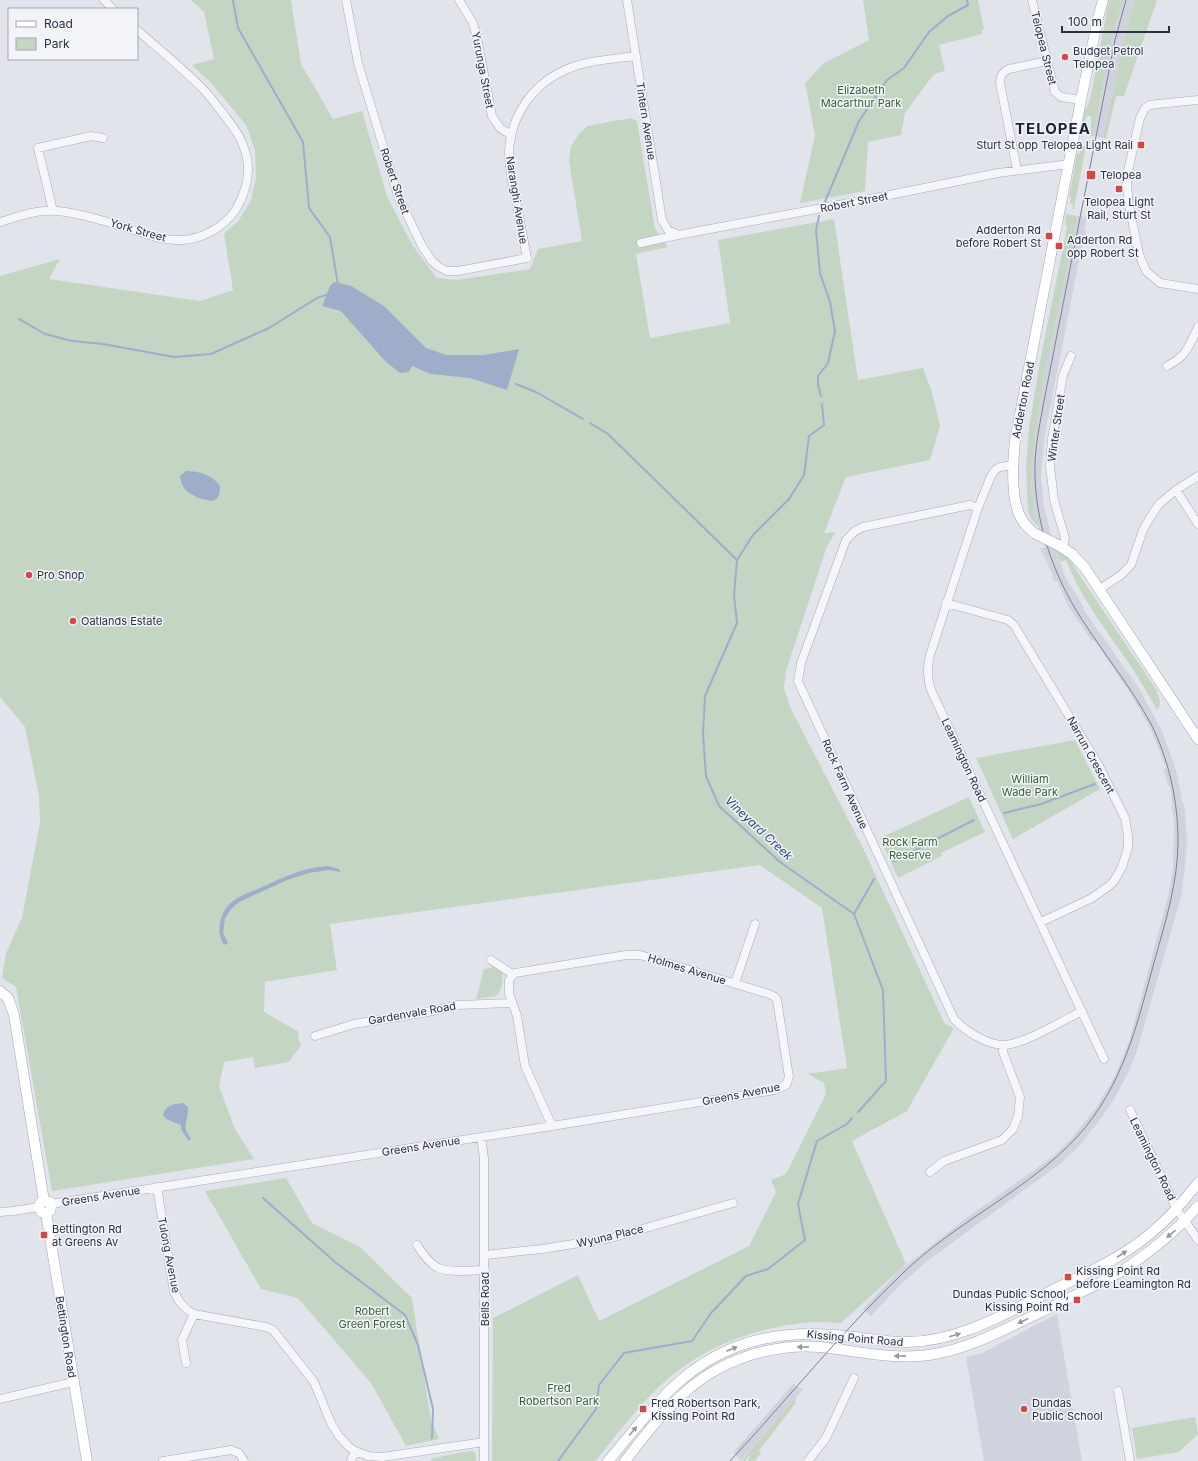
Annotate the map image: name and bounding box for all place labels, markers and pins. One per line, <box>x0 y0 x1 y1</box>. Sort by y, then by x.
place label: Budget Petrol Telopea <box>1073 44 1144 71</box>
marker: Budget Petrol Telopea <box>1060 52 1070 62</box>
place label: Sturt St opp Telopea Light Rail <box>976 138 1133 152</box>
marker: Sturt St opp Telopea Light Rail <box>1136 140 1146 150</box>
place label: Telopea <box>1100 168 1141 182</box>
marker: Telopea <box>1085 169 1097 181</box>
marker: Telopea Light Rail, Sturt St <box>1114 184 1124 194</box>
place label: Telopea Light Rail, Sturt St <box>1084 195 1154 222</box>
place label: Adderton Rd before Robert St <box>956 223 1041 250</box>
marker: Adderton Rd before Robert St <box>1044 231 1054 241</box>
place label: Adderton Rd opp Robert St <box>1067 233 1139 260</box>
marker: Adderton Rd opp Robert St <box>1054 241 1064 251</box>
place label: Pro Shop <box>37 568 85 582</box>
marker: Pro Shop <box>24 570 34 580</box>
place label: Oatlands Estate <box>81 614 162 628</box>
marker: Oatlands Estate <box>68 616 78 626</box>
place label: Bettington Rd at Greens Av <box>52 1222 122 1249</box>
marker: Bettington Rd at Greens Av <box>39 1230 49 1240</box>
place label: Kissing Point Rd before Leamington Rd <box>1076 1264 1191 1291</box>
marker: Kissing Point Rd before Leamington Rd <box>1063 1272 1073 1282</box>
place label: Dundas Public School, Kissing Point Rd <box>952 1287 1069 1314</box>
marker: Dundas Public School, Kissing Point Rd <box>1072 1295 1082 1305</box>
place label: Fred Robertson Park, Kissing Point Rd <box>651 1396 761 1423</box>
place label: Dundas Public School <box>1032 1396 1103 1423</box>
marker: Fred Robertson Park, Kissing Point Rd <box>638 1404 648 1414</box>
marker: Dundas Public School <box>1019 1404 1029 1414</box>

